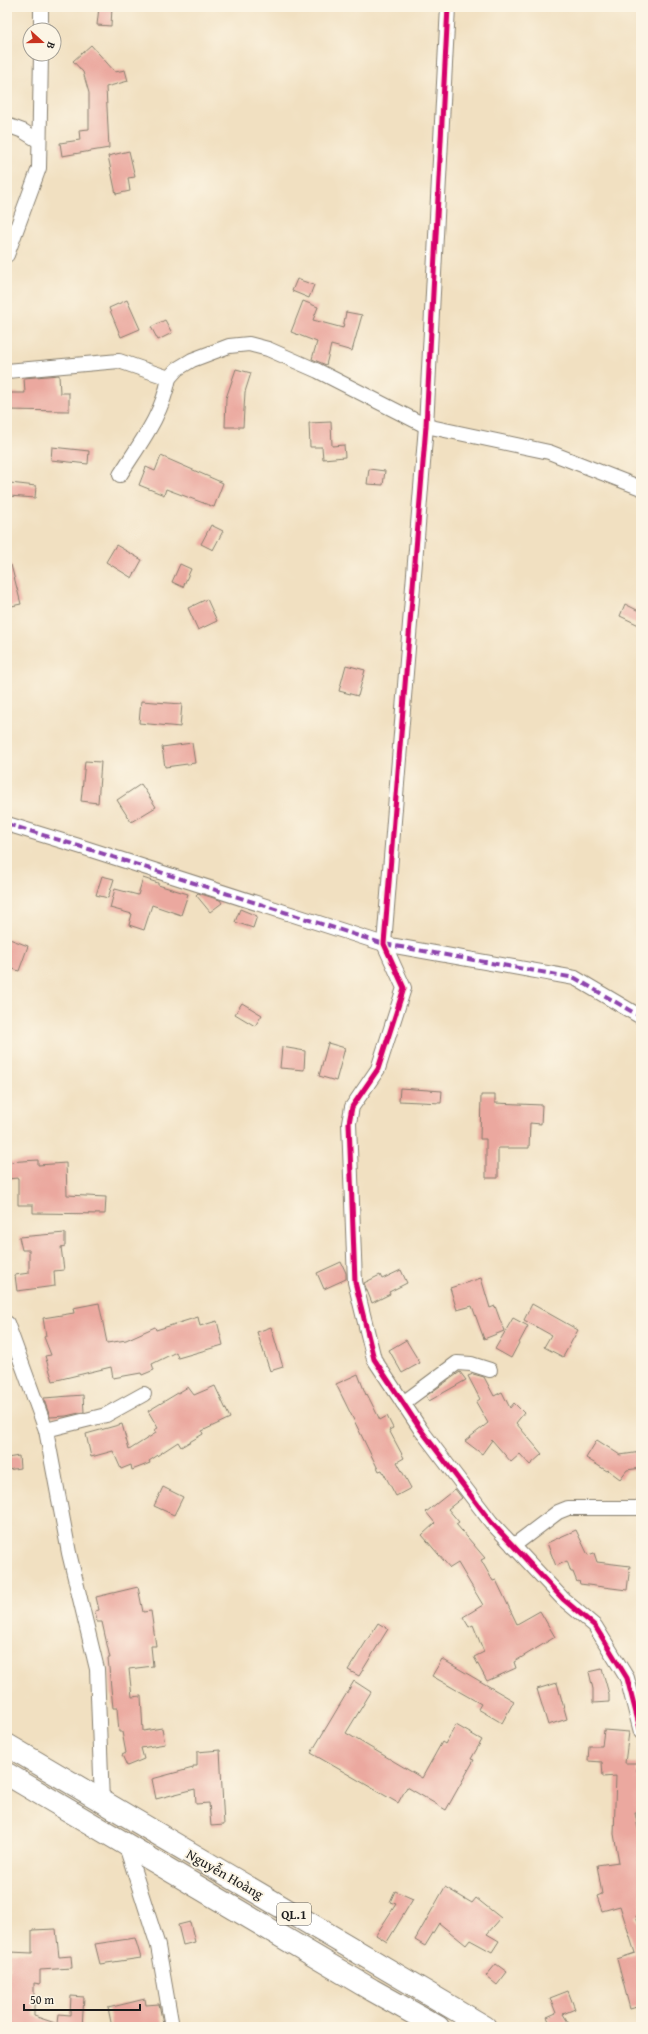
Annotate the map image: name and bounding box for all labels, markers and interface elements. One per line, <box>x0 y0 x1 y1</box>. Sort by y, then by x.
north arrow <box>22 22 62 62</box>
text: B <box>43 40 60 52</box>
street label: Nguyễn Hoàng <box>183 1844 267 1904</box>
road number: QL.1 <box>277 1903 311 1925</box>
scale bar <box>24 1986 140 2012</box>
text: 50 m <box>30 1991 54 2008</box>

